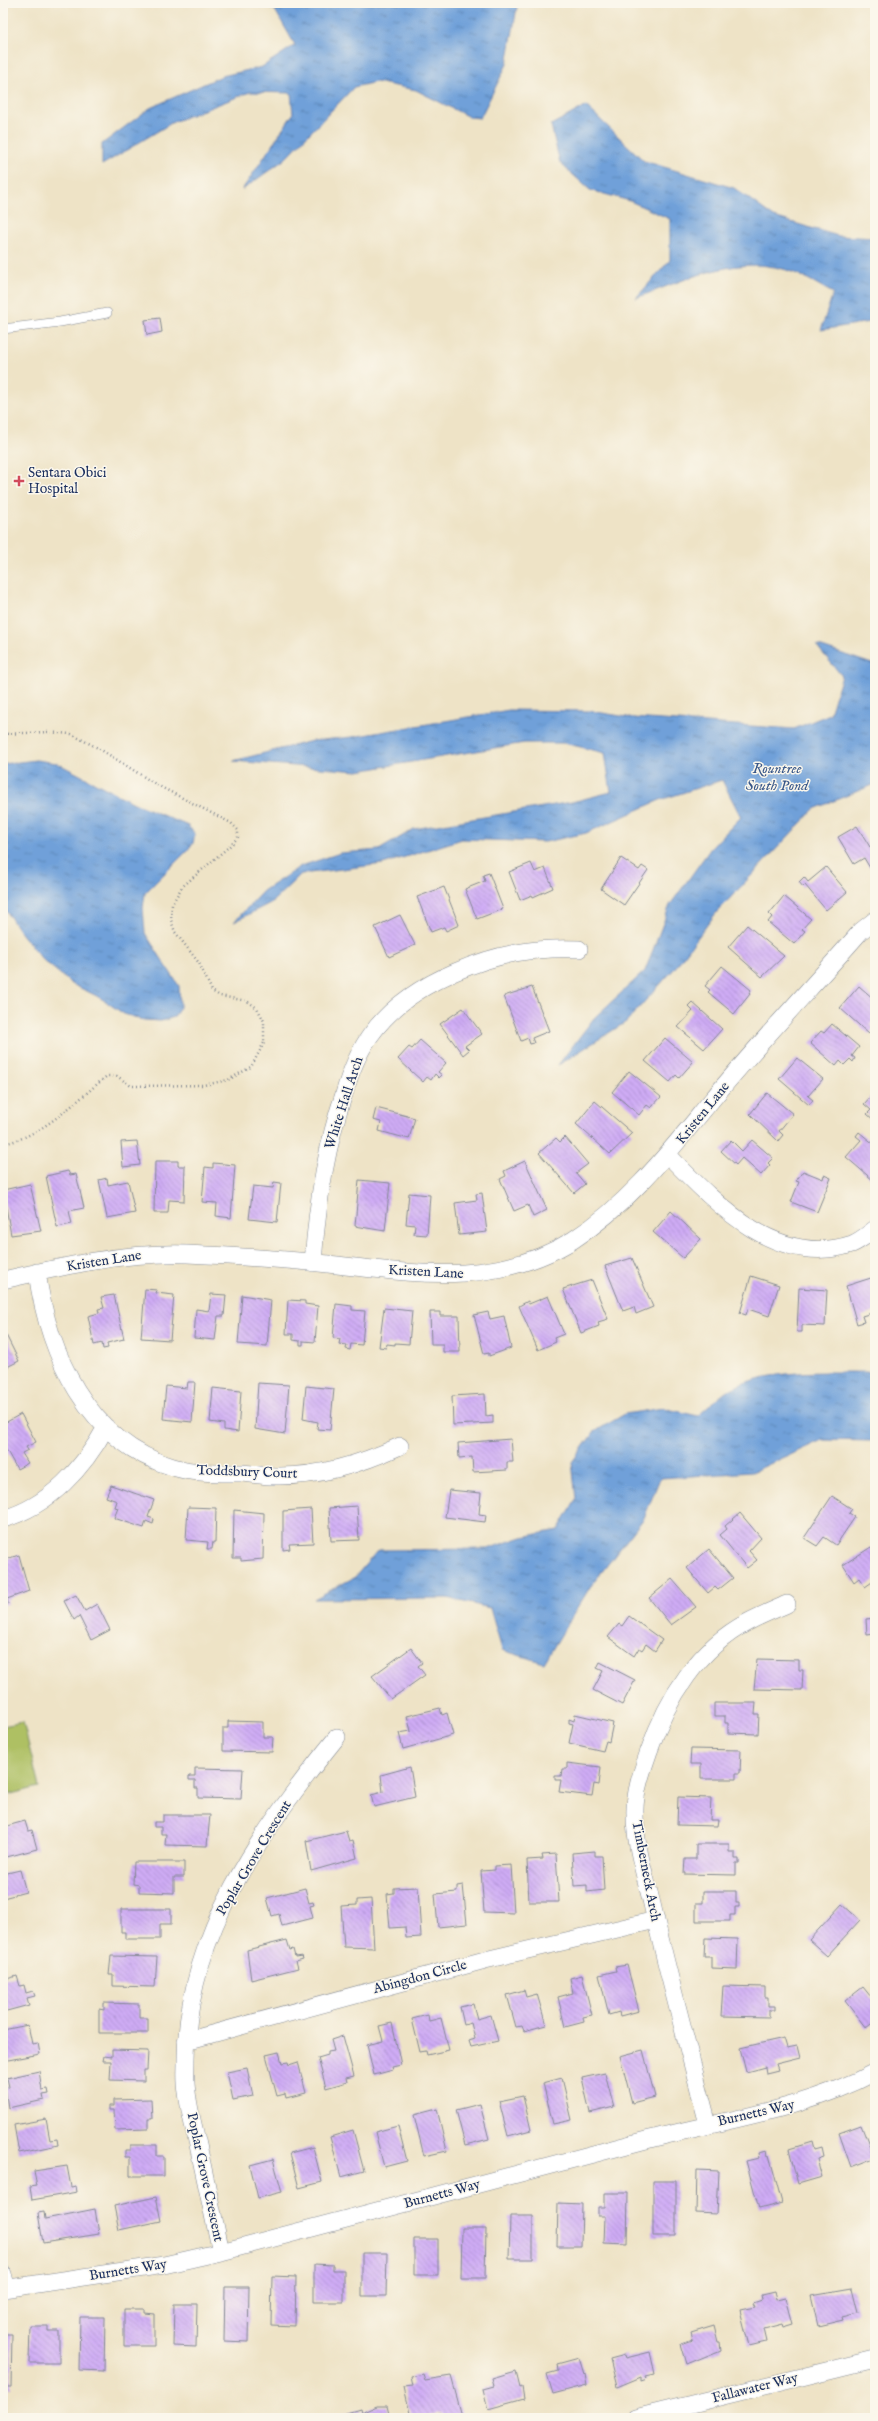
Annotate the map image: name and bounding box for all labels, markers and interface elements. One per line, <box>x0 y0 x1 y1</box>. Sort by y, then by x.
place label: Sentara Obici Hospital <box>28 464 107 498</box>
marker: Sentara Obici Hospital <box>13 475 25 487</box>
water label: Rountree South Pond <box>746 759 809 795</box>
street label: White Hall Arch <box>321 1054 368 1152</box>
street label: Kristen Lane <box>672 1078 734 1148</box>
street label: Kristen Lane <box>65 1246 143 1276</box>
street label: Kristen Lane <box>388 1261 465 1283</box>
street label: Toddsbury Court <box>196 1461 298 1483</box>
street label: Poplar Grove Crescent <box>212 1797 296 1919</box>
street label: Timberneck Arch <box>627 1819 665 1923</box>
street label: Abingdon Circle <box>370 1956 469 1998</box>
street label: Burnetts Way <box>716 2095 796 2131</box>
street label: Poplar Grove Crescent <box>183 2111 228 2243</box>
street label: Burnetts Way <box>402 2175 482 2213</box>
street label: Burnetts Way <box>88 2255 168 2285</box>
street label: Fallawater Way <box>710 2369 800 2407</box>

